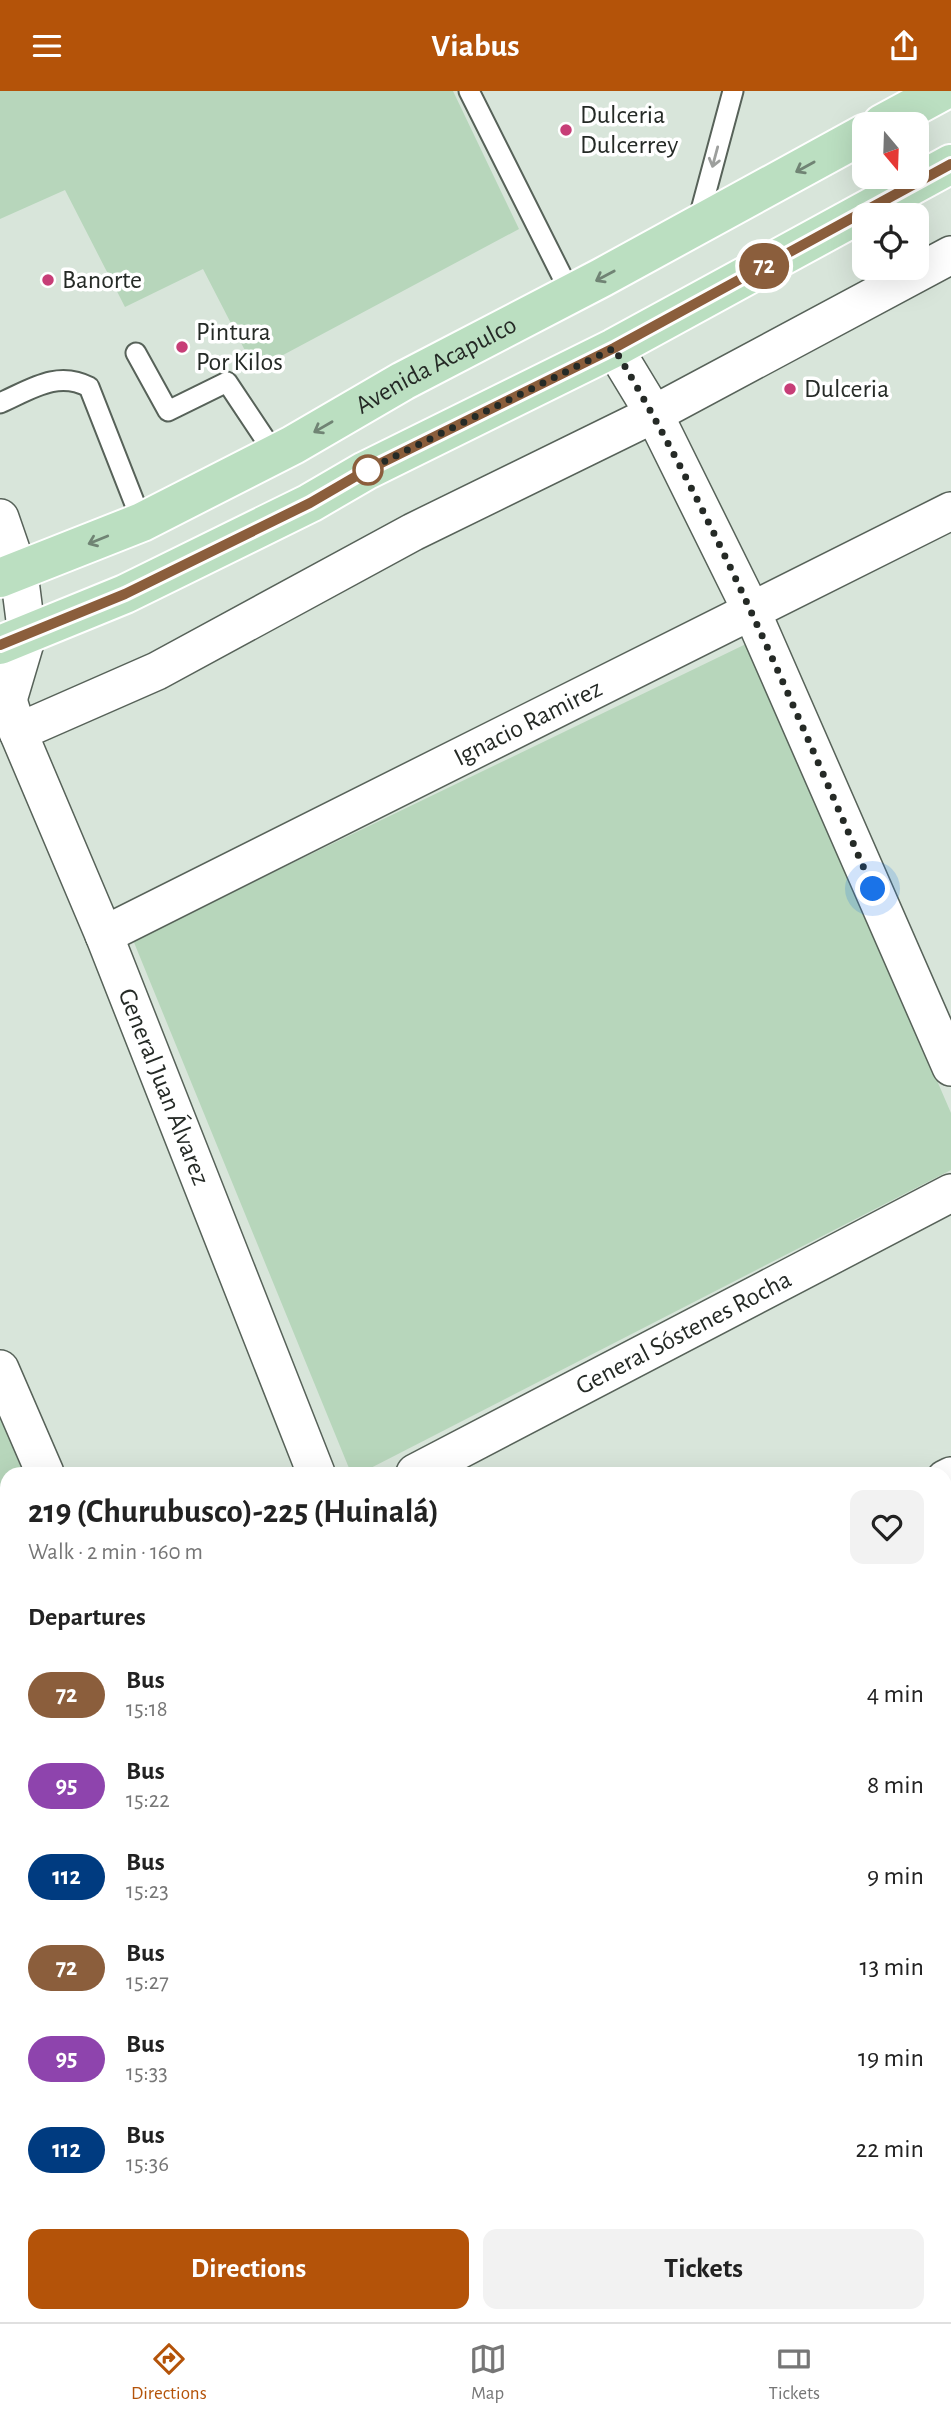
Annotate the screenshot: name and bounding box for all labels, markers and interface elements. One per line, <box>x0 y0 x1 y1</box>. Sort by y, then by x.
icon: menu <box>28 27 66 65</box>
icon: share <box>885 27 923 65</box>
text: Viabus <box>431 30 520 62</box>
place label: Dulceria Dulcerrey <box>580 102 678 158</box>
north arrow <box>852 112 929 189</box>
map controls <box>852 112 929 280</box>
marker: Dulceria Dulcerrey <box>558 122 574 138</box>
one-way arrow <box>708 145 721 168</box>
one-way arrow <box>795 160 815 174</box>
button: locate <box>852 203 929 280</box>
line badge: 72 <box>732 243 796 289</box>
text: 72 <box>753 254 775 278</box>
place label: Banorte <box>62 267 142 293</box>
one-way arrow <box>595 270 616 283</box>
marker: Banorte <box>40 272 56 288</box>
street label: Avenida Acapulco <box>351 311 521 419</box>
place label: Pintura Por Kilos <box>196 319 283 375</box>
marker: Pintura Por Kilos <box>174 339 190 355</box>
place label: Dulceria <box>804 376 889 402</box>
marker: Dulceria <box>782 381 798 397</box>
one-way arrow <box>314 421 334 435</box>
unlabelled marker <box>353 455 383 485</box>
one-way arrow <box>88 534 109 547</box>
street label: Ignacio Ramirez <box>450 675 606 771</box>
your location <box>855 871 890 906</box>
street label: General Juan Álvarez <box>113 985 214 1189</box>
street label: General Sóstenes Rocha <box>572 1266 795 1399</box>
button: heart <box>850 1490 924 1564</box>
text: 219 (Churubusco)-225 (Huinalá) <box>28 1496 439 1529</box>
text: Walk · 2 min · 160 m <box>28 1541 203 1564</box>
text: Departures <box>28 1604 146 1630</box>
text: Bus <box>126 1667 165 1693</box>
text: 4 min <box>867 1681 924 1707</box>
text: 72 <box>56 1683 77 1707</box>
text: 15:18 <box>126 1698 168 1721</box>
text: Bus <box>126 1758 165 1784</box>
text: 8 min <box>867 1772 924 1798</box>
text: 95 <box>56 1774 77 1798</box>
text: 15:22 <box>126 1789 170 1812</box>
text: Bus <box>126 1849 165 1875</box>
text: 9 min <box>867 1863 924 1889</box>
text: 112 <box>52 1865 81 1889</box>
text: 15:23 <box>126 1880 169 1903</box>
text: Bus <box>126 1940 165 1966</box>
text: 13 min <box>860 1954 924 1980</box>
text: 72 <box>56 1956 77 1980</box>
text: 15:27 <box>126 1971 169 1994</box>
text: Bus <box>126 2031 165 2057</box>
text: 19 min <box>858 2045 924 2071</box>
text: 95 <box>56 2047 77 2071</box>
text: 15:33 <box>126 2062 168 2085</box>
text: Bus <box>126 2122 165 2148</box>
text: 22 min <box>856 2136 924 2162</box>
text: 112 <box>52 2138 81 2162</box>
text: 15:36 <box>126 2153 169 2176</box>
button: Directions <box>28 2229 469 2309</box>
button: Tickets <box>483 2229 924 2309</box>
tab: Directions <box>131 2340 207 2405</box>
tab: Map <box>469 2340 507 2405</box>
tab: Tickets <box>769 2340 820 2405</box>

